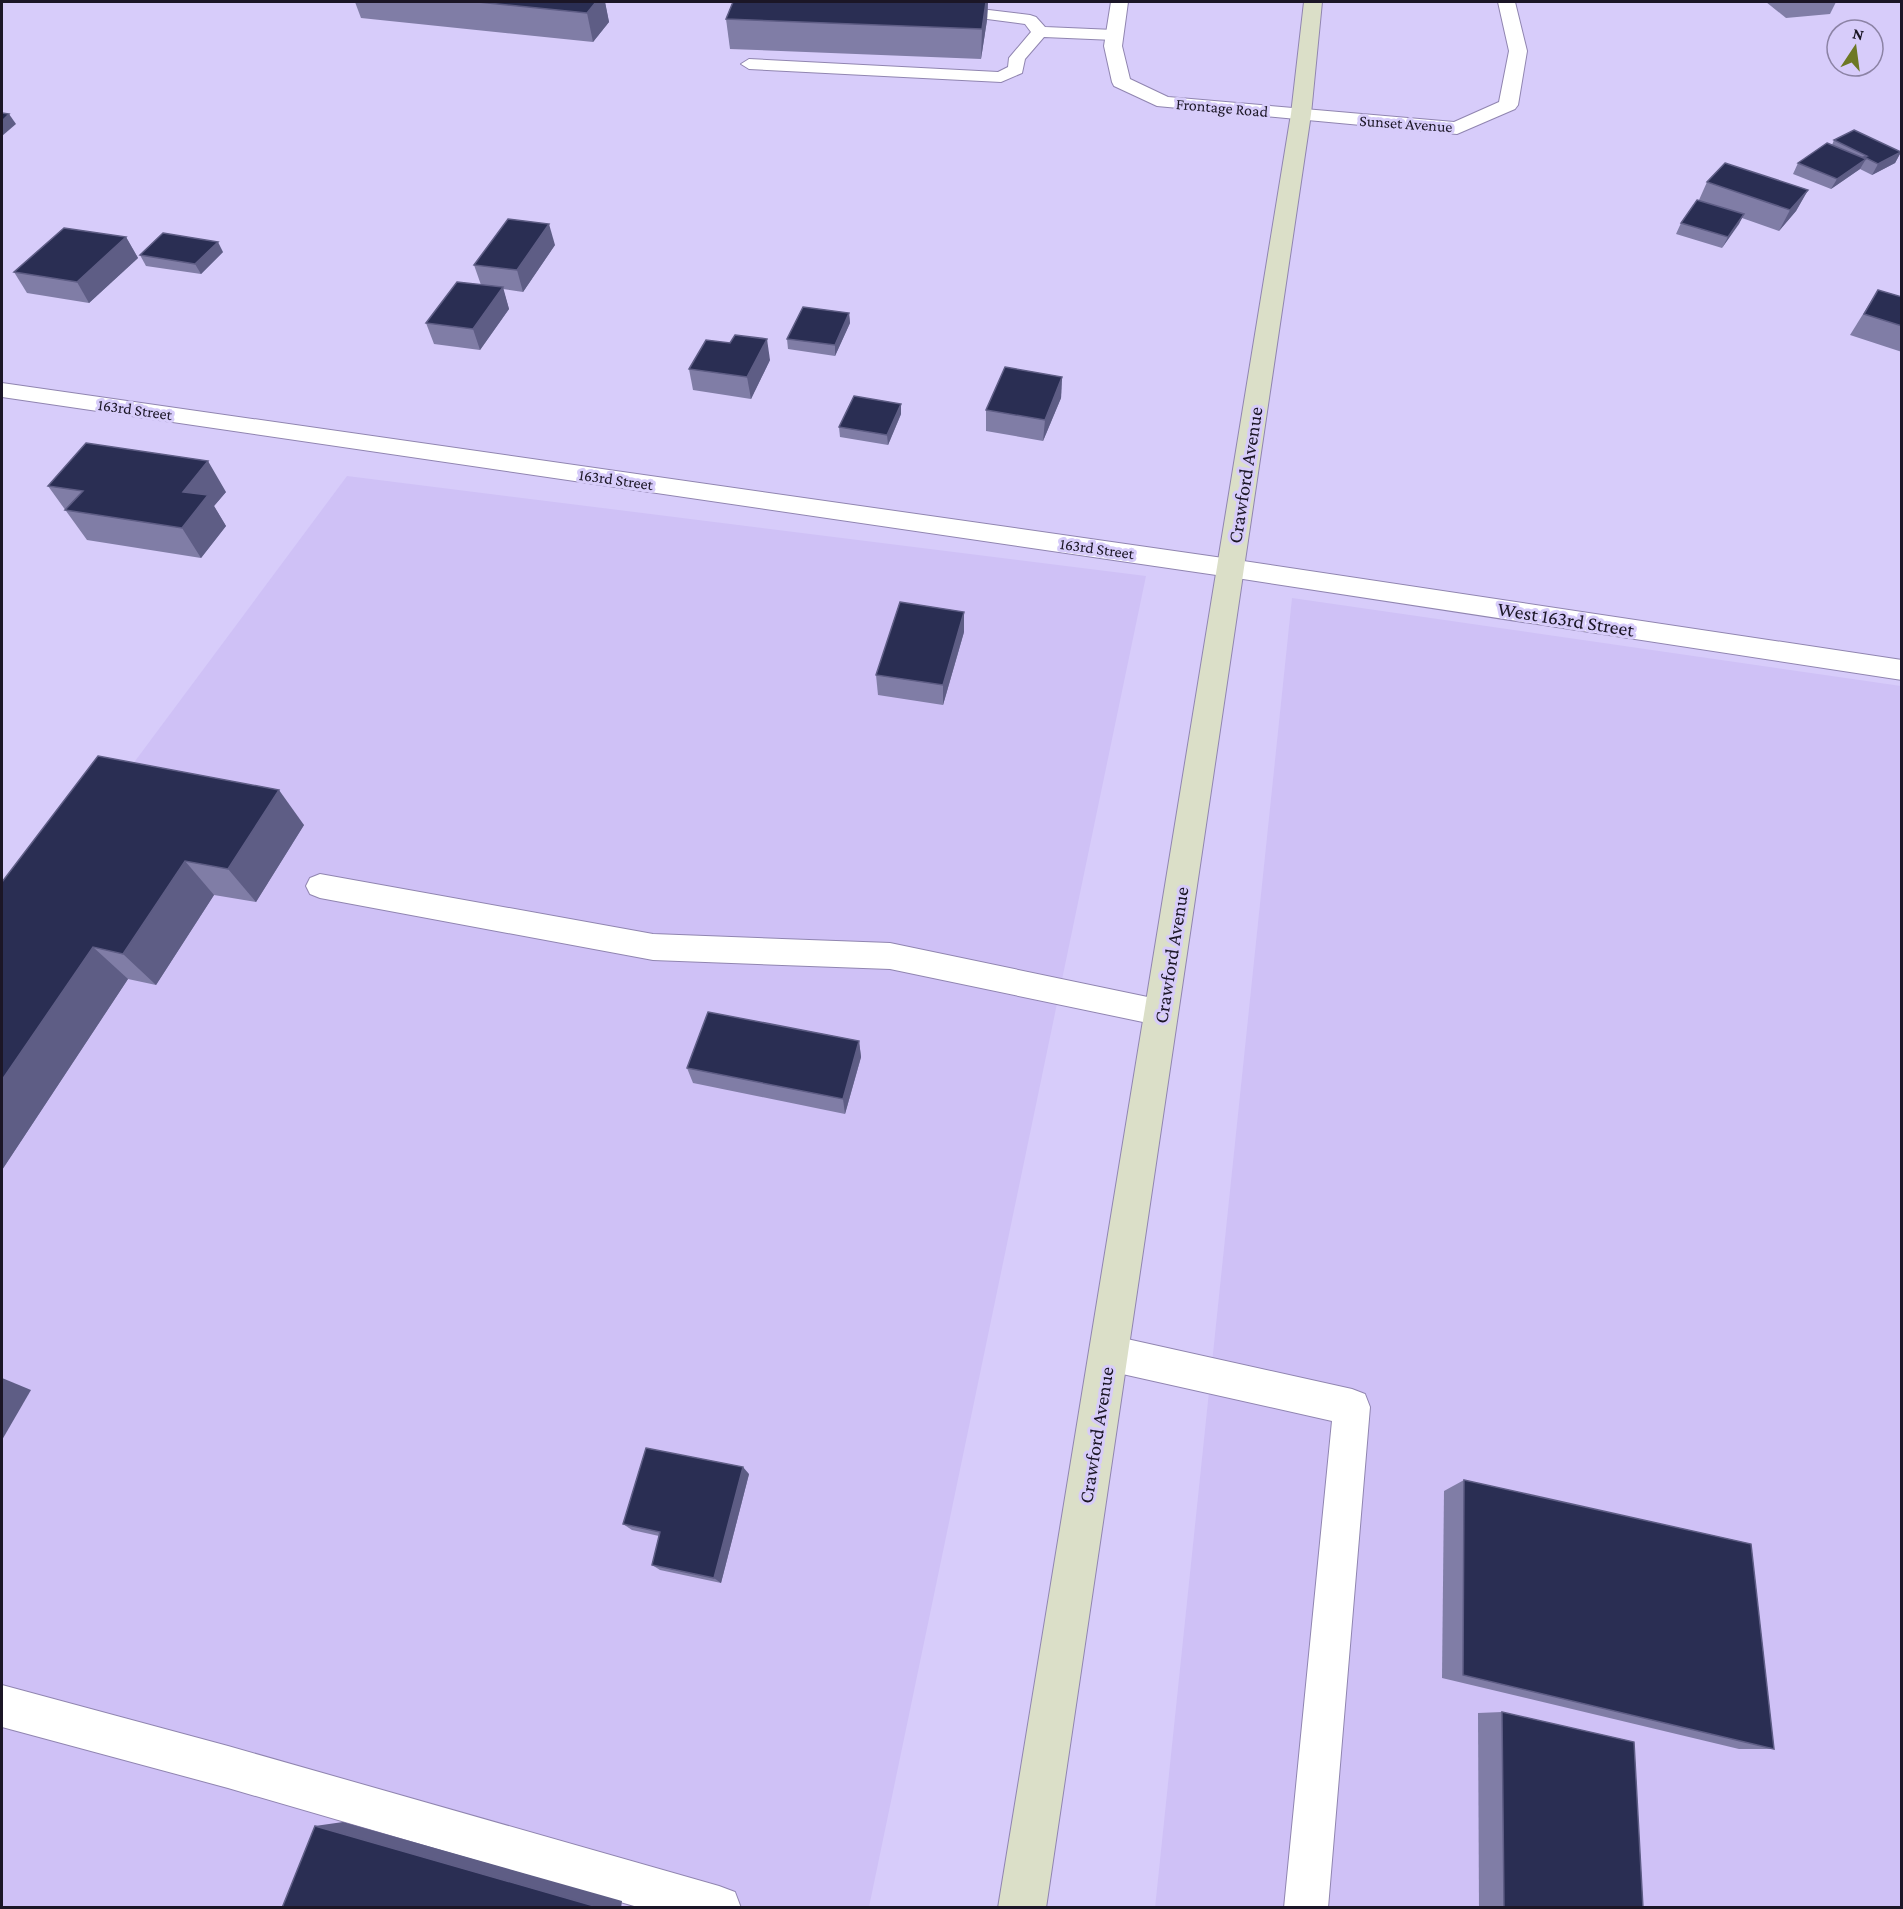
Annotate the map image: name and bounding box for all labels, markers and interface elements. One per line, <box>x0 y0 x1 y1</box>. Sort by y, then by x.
north arrow <box>1825 18 1885 78</box>
text: N <box>1851 24 1866 43</box>
street label: Frontage Road <box>1175 95 1269 121</box>
street label: Sunset Avenue <box>1359 112 1453 135</box>
street label: 163rd Street <box>97 396 174 423</box>
street label: Crawford Avenue <box>1223 405 1267 545</box>
street label: 163rd Street <box>578 466 655 493</box>
street label: 163rd Street <box>1059 535 1136 562</box>
street label: West 163rd Street <box>1496 597 1636 641</box>
street label: Crawford Avenue <box>1149 885 1193 1025</box>
street label: Crawford Avenue <box>1074 1365 1118 1505</box>

